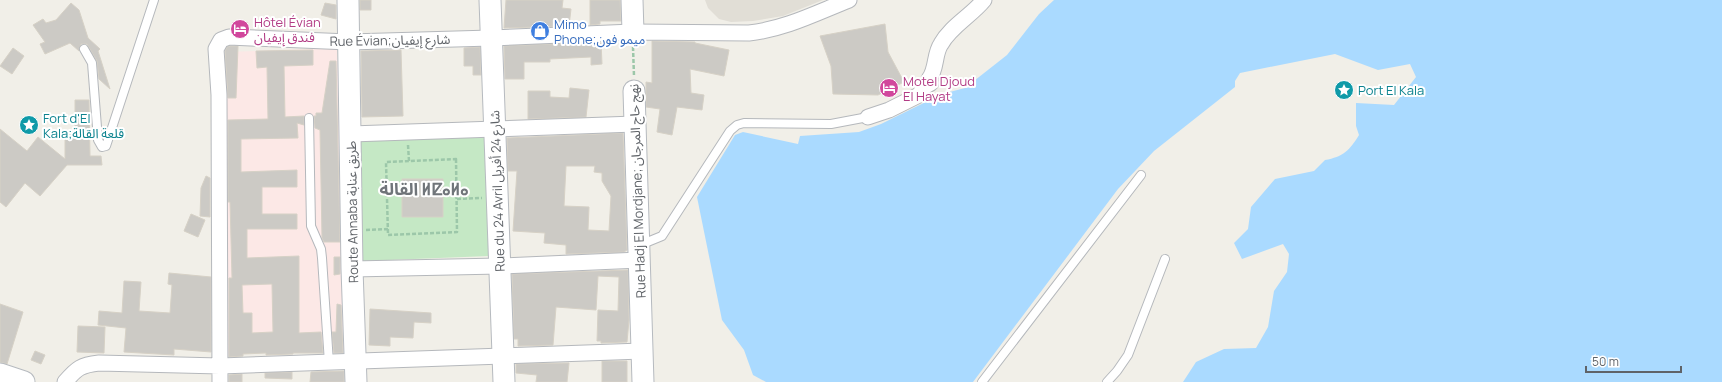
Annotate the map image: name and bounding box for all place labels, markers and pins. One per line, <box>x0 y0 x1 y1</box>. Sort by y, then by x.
place label: Hôtel Évian فندق إيفيان <box>254 13 321 47</box>
place label: Mimo Phone;ميمو فون <box>554 15 645 48</box>
hotel icon: Hôtel Évian فندق إيفيان <box>229 18 251 40</box>
shop icon: Mimo Phone;ميمو فون <box>529 20 551 42</box>
place label: Motel Djoud El Hayat <box>903 72 975 105</box>
hotel icon: Motel Djoud El Hayat <box>878 77 900 99</box>
place icon: Port El Kala <box>1333 79 1355 101</box>
place label: Port El Kala <box>1358 81 1424 99</box>
place label: Fort d'El Kala;قلعة القالة <box>43 109 124 142</box>
place icon: Fort d'El Kala;قلعة القالة <box>18 114 40 136</box>

